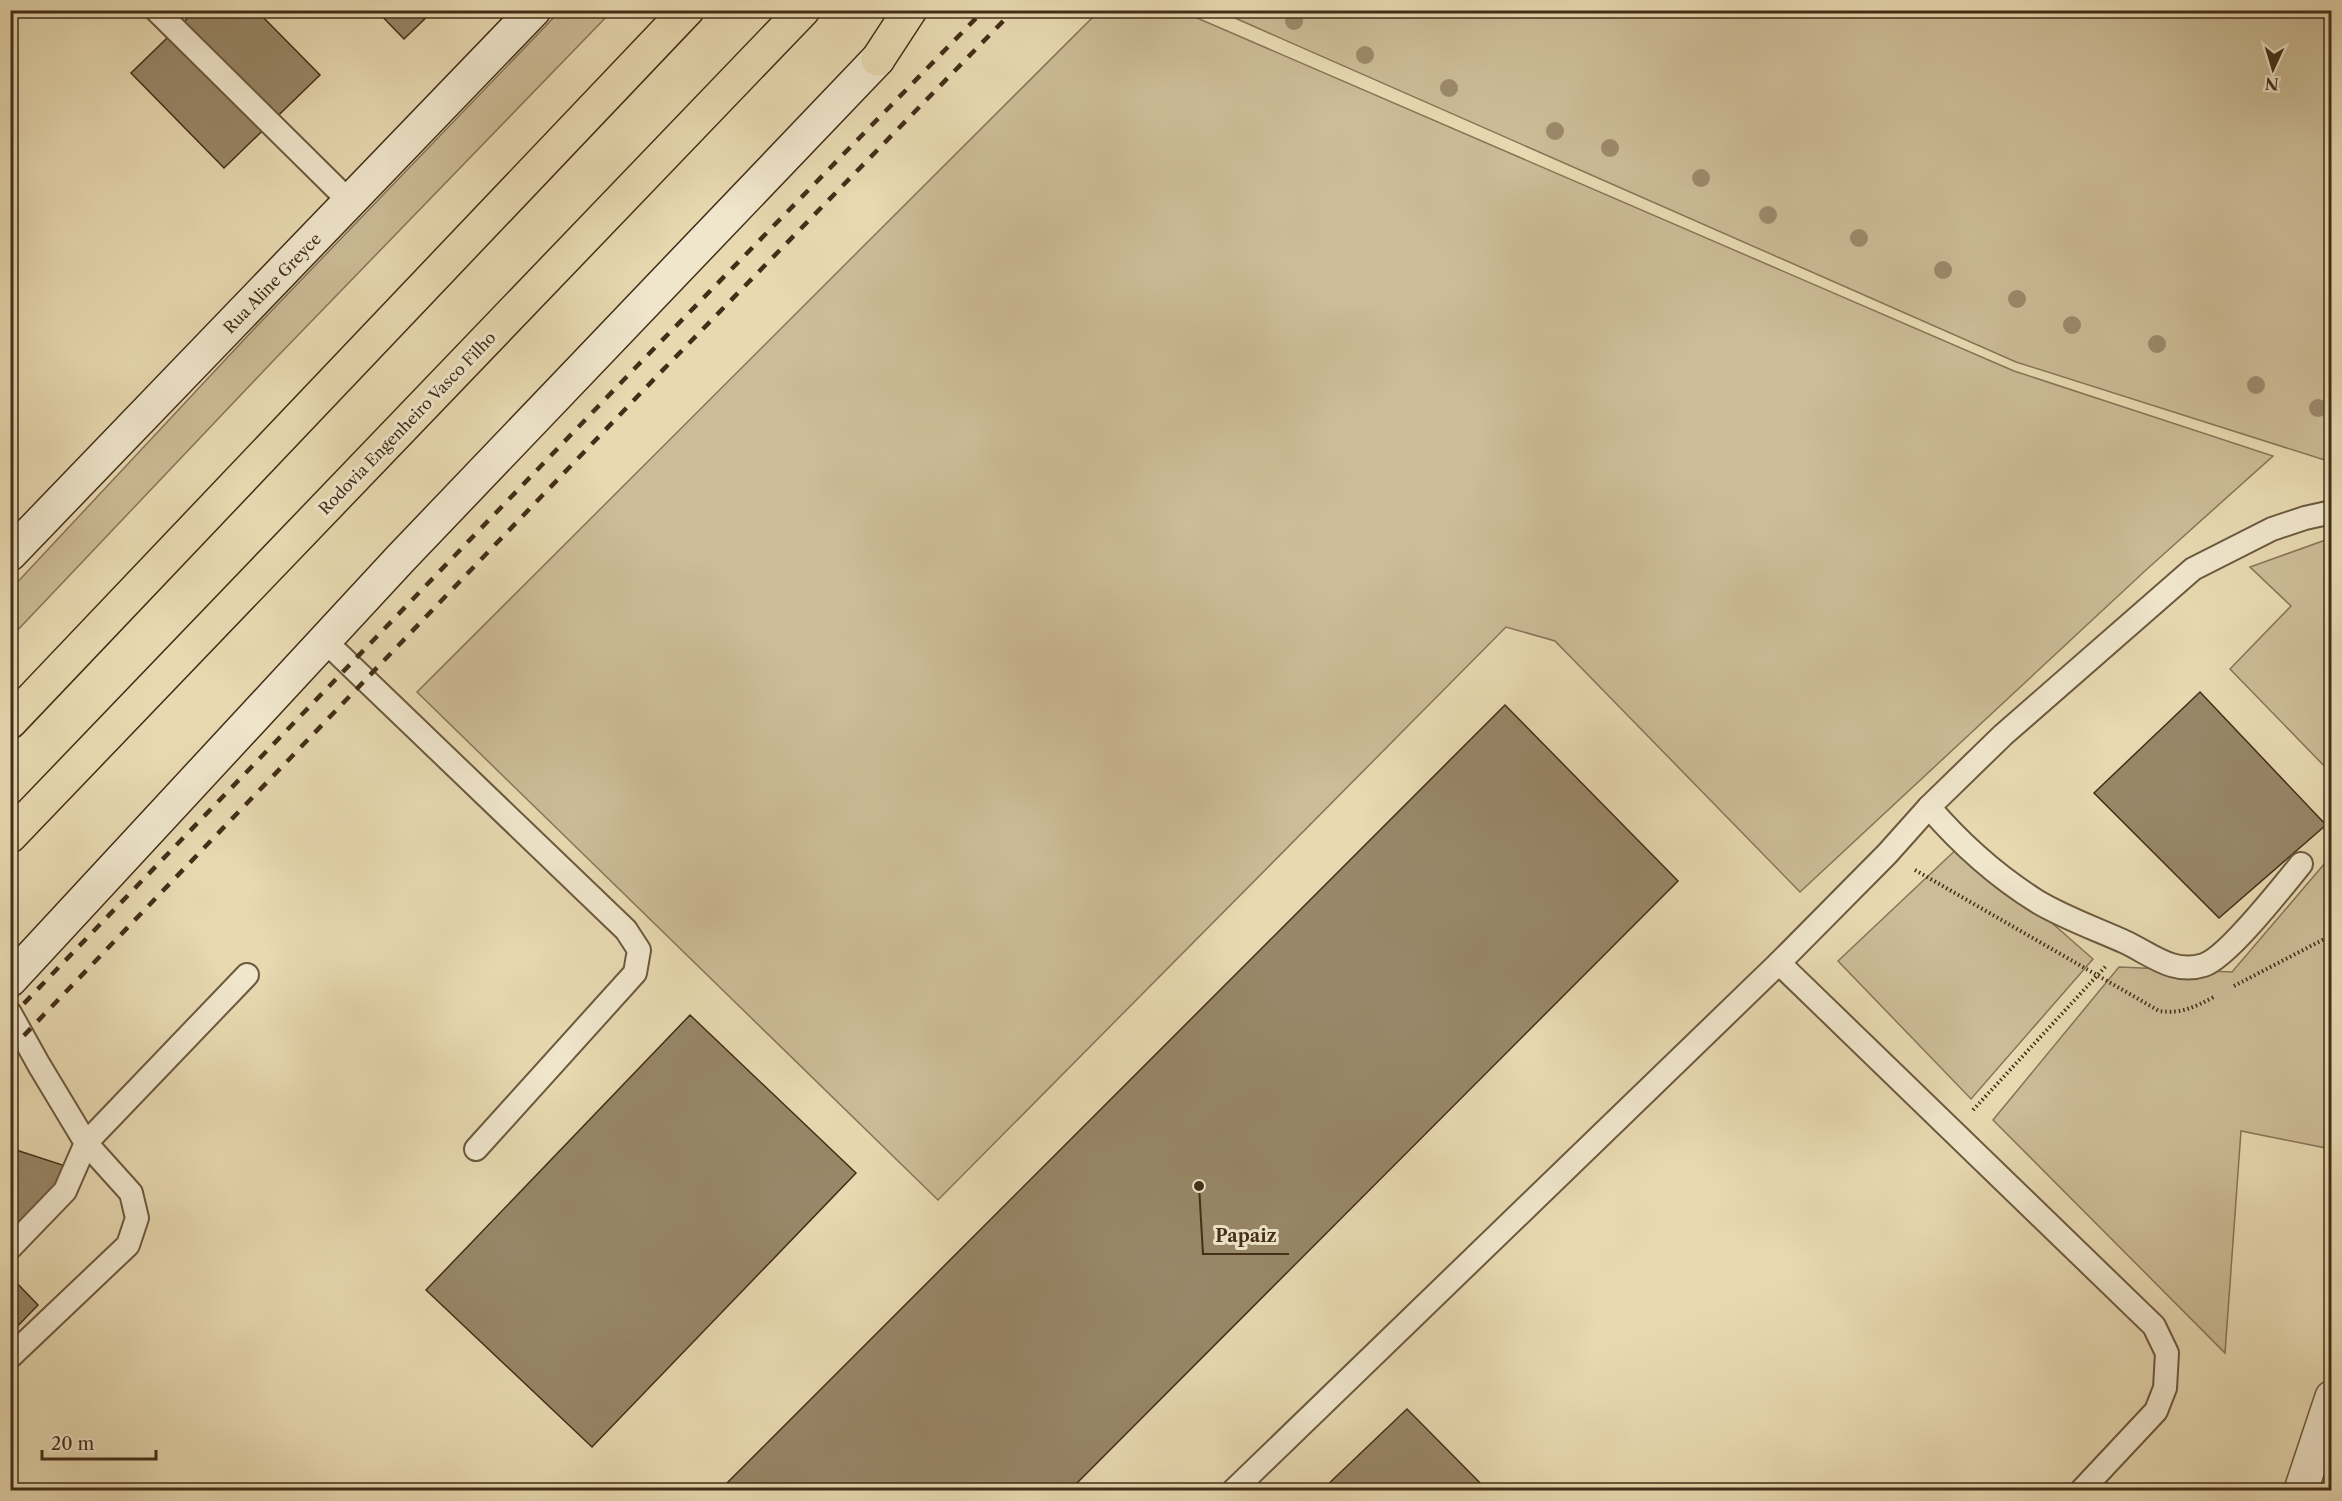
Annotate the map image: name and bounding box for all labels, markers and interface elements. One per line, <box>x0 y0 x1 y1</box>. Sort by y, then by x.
north arrow <box>2243 39 2303 99</box>
text: N <box>2264 73 2280 94</box>
street label: Rua Aline Greyce <box>219 229 325 337</box>
street label: Rodovia Engenheiro Vasco Filho <box>314 327 500 519</box>
callout: Papaiz <box>1203 1218 1289 1254</box>
text: Papaiz <box>1215 1225 1277 1247</box>
scale bar <box>42 1423 156 1461</box>
text: 20 m <box>51 1433 95 1455</box>

